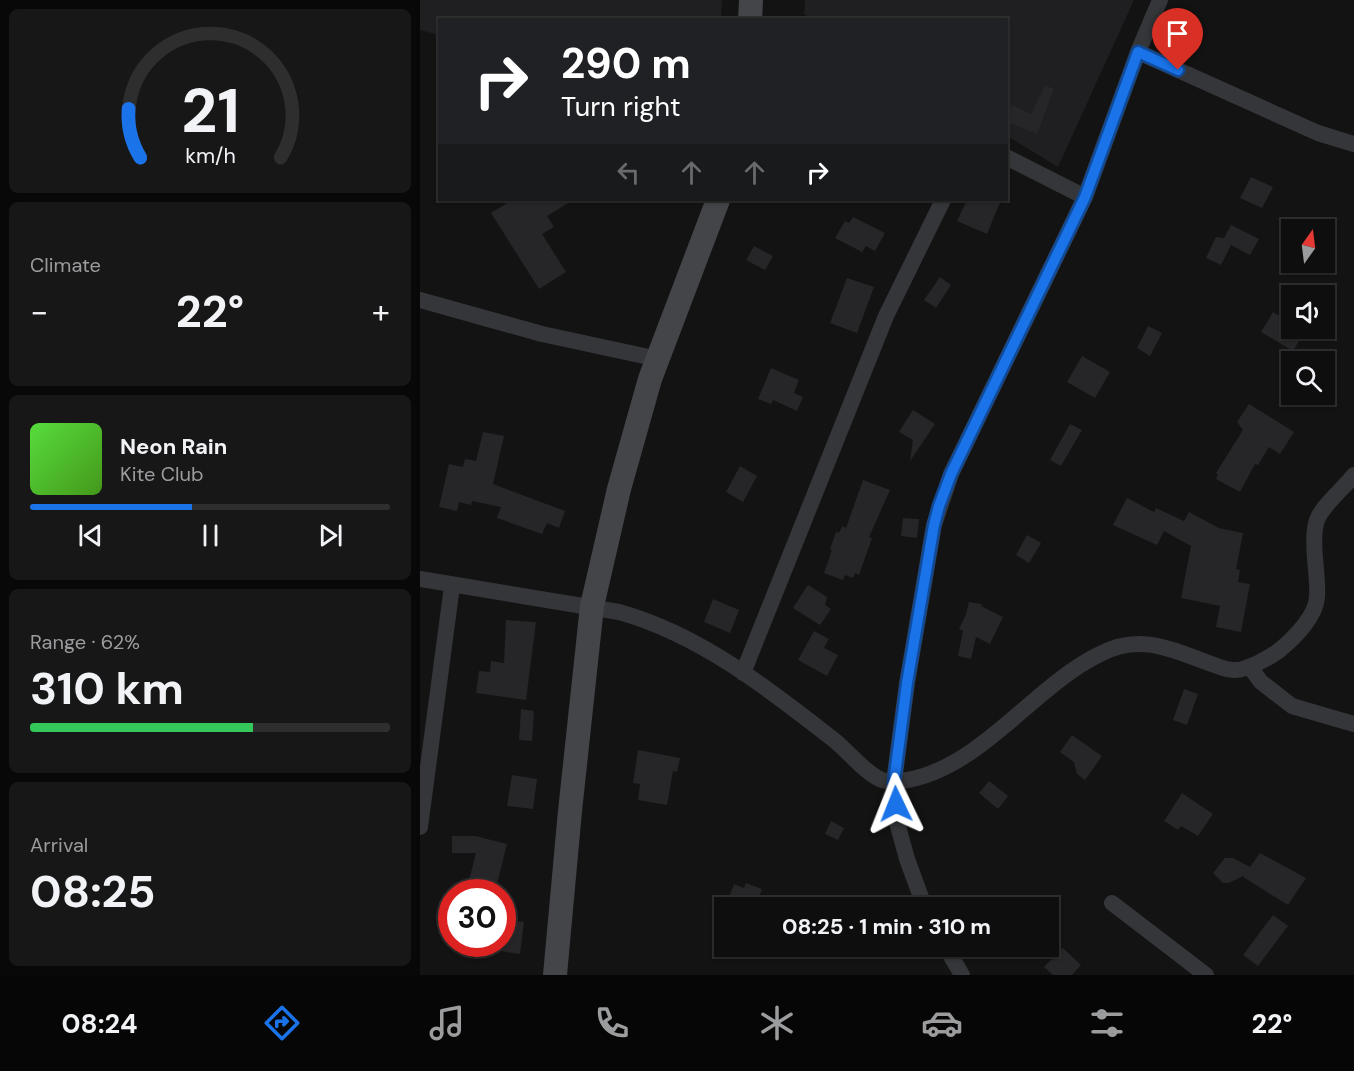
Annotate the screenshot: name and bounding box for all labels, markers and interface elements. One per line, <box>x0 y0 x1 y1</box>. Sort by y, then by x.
pin <box>1152 8 1203 70</box>
icon: arrive <box>1161 17 1194 50</box>
text: 290 m <box>561 36 691 91</box>
icon: right <box>462 42 540 120</box>
text: 21 <box>181 70 239 151</box>
text: Turn right <box>561 89 681 124</box>
text: km/h <box>185 142 235 170</box>
icon: left <box>612 156 645 189</box>
icon: ahead <box>675 156 708 189</box>
icon: ahead <box>738 156 771 189</box>
icon: right <box>801 156 834 189</box>
north arrow <box>1281 219 1335 273</box>
map controls <box>1281 219 1335 405</box>
text: Climate <box>30 252 101 278</box>
text: 22° <box>176 282 244 341</box>
button: sound <box>1281 285 1335 339</box>
text: − <box>30 290 48 333</box>
text: + <box>372 290 390 333</box>
button: search <box>1281 351 1335 405</box>
text: Neon Rain <box>120 432 227 461</box>
text: Kite Club <box>120 461 204 487</box>
icon: previous <box>74 519 107 552</box>
icon: pause <box>194 519 227 552</box>
icon: next <box>314 519 347 552</box>
text: Range · 62% <box>30 629 140 655</box>
text: 310 km <box>30 659 184 718</box>
position arrow <box>864 772 928 836</box>
text: Arrival <box>30 832 88 858</box>
text: 08:25 <box>30 862 156 921</box>
speed limit sign: 30 <box>438 879 516 957</box>
text: 08:25 · 1 min · 310 m <box>782 912 991 941</box>
icon: directions <box>261 1002 303 1044</box>
icon: music <box>426 1002 468 1044</box>
icon: phone <box>591 1002 633 1044</box>
icon: climate <box>756 1002 798 1044</box>
icon: car <box>921 1002 963 1044</box>
icon: filters <box>1086 1002 1128 1044</box>
text: 08:24 <box>62 1006 137 1041</box>
text: 22° <box>1251 1006 1292 1041</box>

